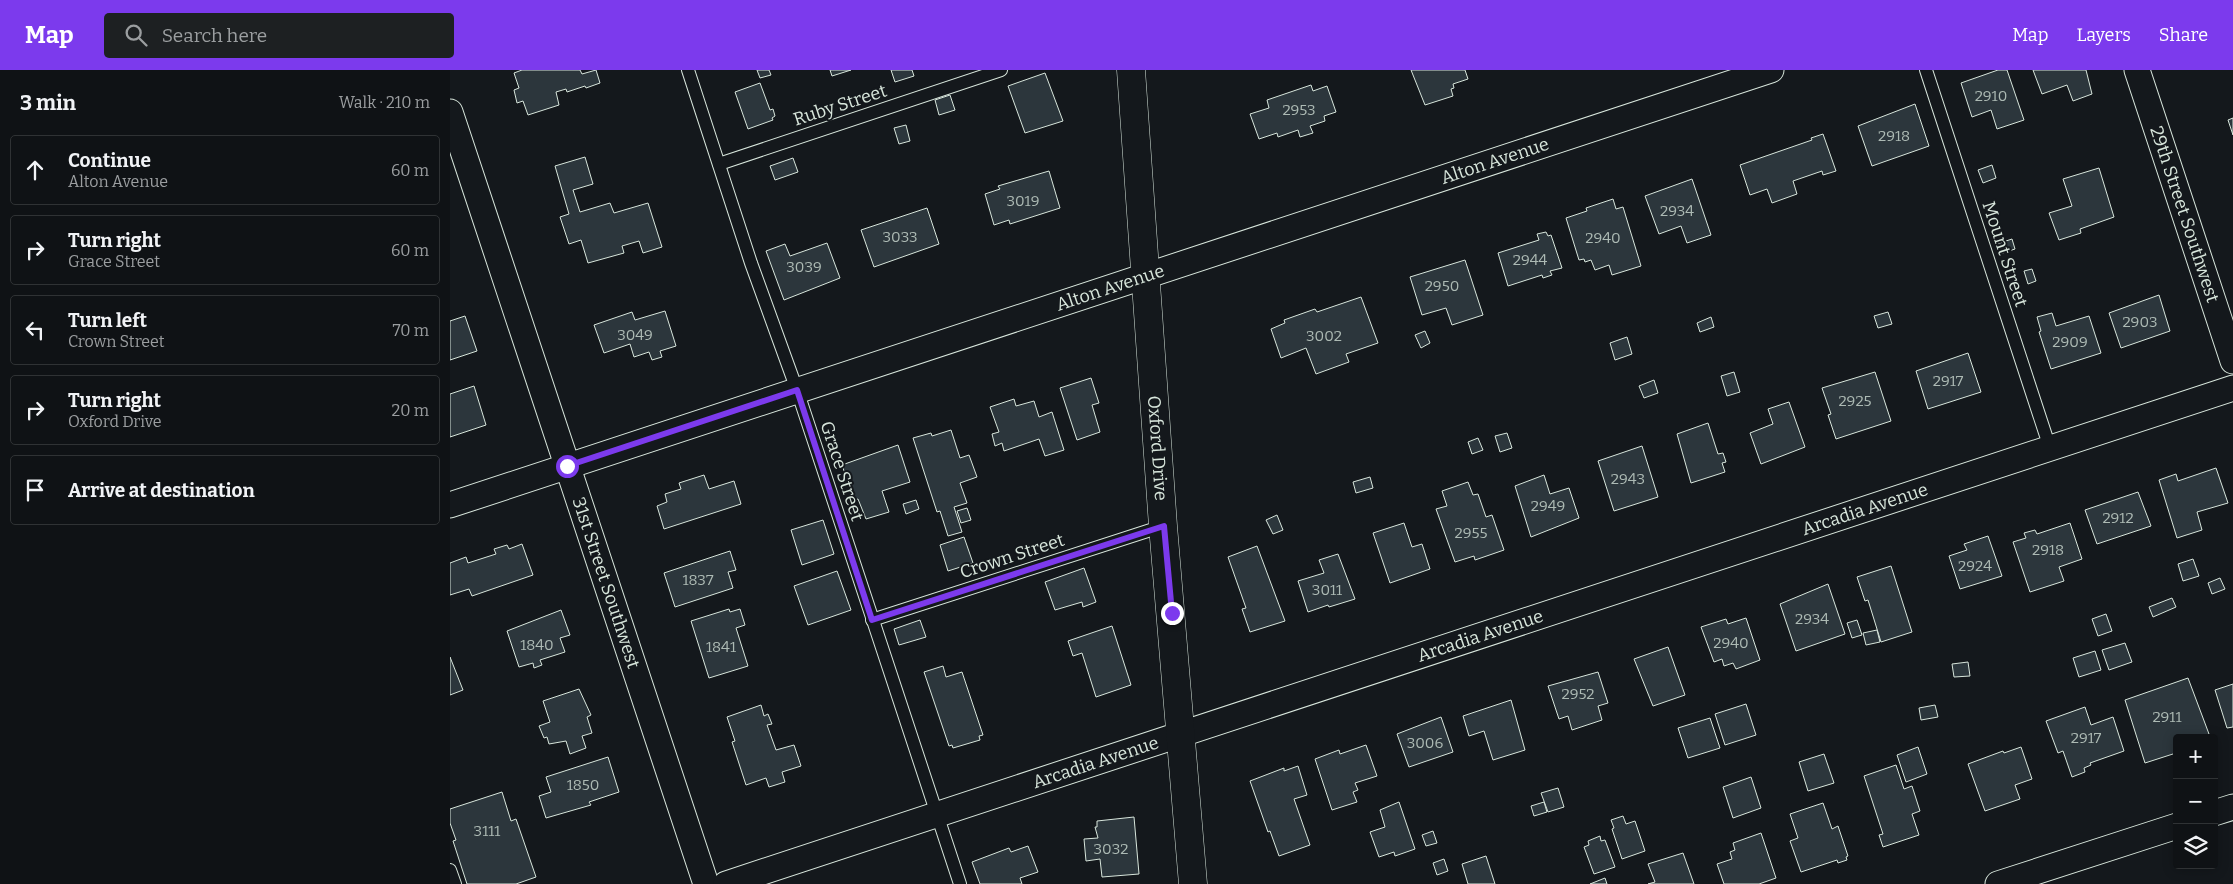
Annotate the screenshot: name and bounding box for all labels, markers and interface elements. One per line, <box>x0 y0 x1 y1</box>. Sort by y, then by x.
search box <box>104 13 454 58</box>
text: Map <box>25 21 74 49</box>
icon: search <box>122 21 150 49</box>
text: Search here <box>162 24 267 47</box>
text: Map <box>2012 24 2048 46</box>
text: Layers <box>2076 24 2131 46</box>
text: Share <box>2159 24 2208 46</box>
street label: Ruby Street <box>791 79 890 130</box>
house number: 2910 <box>1975 87 2007 105</box>
text: 3 min <box>20 90 76 116</box>
text: Walk · 210 m <box>339 93 430 112</box>
house number: 2953 <box>1282 101 1316 119</box>
street label: 29th Street Southwest <box>2145 123 2224 306</box>
house number: 2918 <box>1878 127 1910 145</box>
street label: Alton Avenue <box>1438 133 1552 189</box>
text: Continue <box>68 149 151 172</box>
icon: ahead <box>21 156 49 184</box>
text: 60 m <box>391 161 429 180</box>
text: Alton Avenue <box>68 172 168 191</box>
house number: 3019 <box>1007 192 1040 210</box>
street label: Mount Street <box>1978 198 2033 310</box>
house number: 2934 <box>1660 202 1694 220</box>
house number: 3033 <box>883 228 918 246</box>
text: Turn right <box>68 229 161 252</box>
house number: 2940 <box>1585 229 1621 247</box>
icon: right <box>21 236 49 264</box>
text: 60 m <box>391 241 429 260</box>
house number: 2944 <box>1513 251 1548 269</box>
text: Grace Street <box>68 252 160 271</box>
house number: 3039 <box>786 258 822 276</box>
street label: Alton Avenue <box>1053 260 1167 316</box>
house number: 2950 <box>1425 277 1459 295</box>
text: Turn left <box>68 309 147 332</box>
house number: 2903 <box>2122 313 2158 331</box>
icon: left <box>21 316 49 344</box>
text: 70 m <box>393 321 429 340</box>
house number: 3049 <box>617 326 653 344</box>
house number: 3002 <box>1306 327 1342 345</box>
text: Crown Street <box>68 332 165 351</box>
house number: 2909 <box>2052 333 2088 351</box>
house number: 2917 <box>1933 372 1964 390</box>
text: Turn right <box>68 389 161 412</box>
house number: 2925 <box>1838 392 1872 410</box>
street label: Oxford Drive <box>1143 395 1172 501</box>
icon: right <box>21 396 49 424</box>
text: 20 m <box>392 401 429 420</box>
text: Oxford Drive <box>68 412 162 431</box>
street label: Grace Street <box>816 418 869 524</box>
route start <box>556 455 579 478</box>
house number: 2943 <box>1611 470 1645 488</box>
icon: arrive <box>21 476 49 504</box>
street label: Arcadia Avenue <box>1799 478 1931 540</box>
text: Arrive at destination <box>68 479 255 502</box>
street label: 31st Street Southwest <box>567 494 645 672</box>
house number: 2949 <box>1531 497 1565 515</box>
house number: 2912 <box>2102 509 2134 527</box>
house number: 2955 <box>1455 524 1487 542</box>
street label: Crown Street <box>957 529 1068 583</box>
house number: 2918 <box>2032 541 2064 559</box>
house number: 2924 <box>1958 557 1992 575</box>
house number: 1837 <box>683 571 714 589</box>
house number: 3011 <box>1312 581 1342 599</box>
route end <box>1161 602 1184 625</box>
street label: Arcadia Avenue <box>1414 605 1546 667</box>
house number: 2934 <box>1795 610 1829 628</box>
house number: 2940 <box>1713 634 1749 652</box>
house number: 1840 <box>520 636 554 654</box>
house number: 1841 <box>706 638 736 656</box>
house number: 2952 <box>1562 685 1594 703</box>
house number: 2911 <box>2152 708 2182 726</box>
house number: 2917 <box>2071 729 2102 747</box>
street label: Arcadia Avenue <box>1030 731 1161 793</box>
house number: 3006 <box>1407 734 1443 752</box>
map controls <box>2173 734 2218 869</box>
button: + <box>2173 734 2218 779</box>
house number: 1850 <box>567 776 599 794</box>
button: − <box>2173 779 2218 824</box>
house number: 3111 <box>474 822 500 840</box>
button: layers <box>2173 824 2218 869</box>
house number: 3032 <box>1094 840 1128 858</box>

